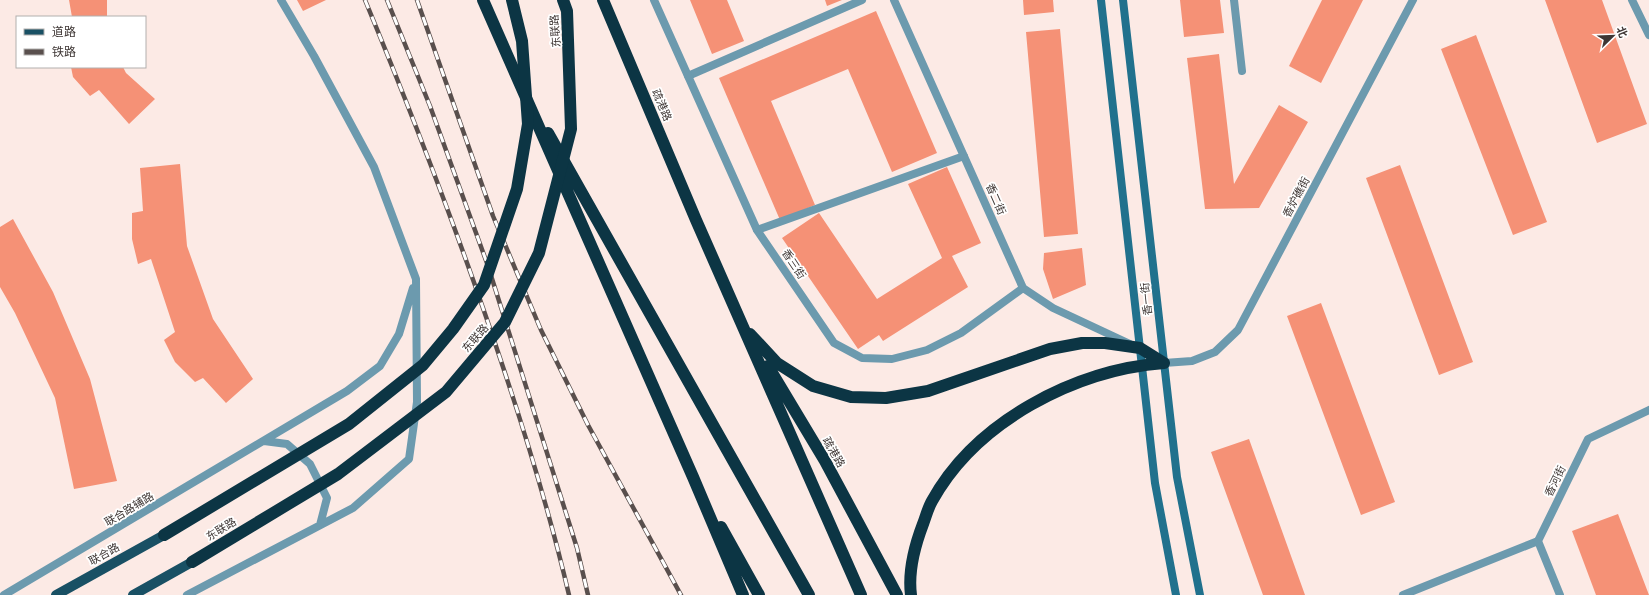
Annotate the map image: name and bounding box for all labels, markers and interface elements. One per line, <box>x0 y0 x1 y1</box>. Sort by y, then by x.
street label: 东联路 <box>547 14 563 48</box>
legend <box>16 16 146 68</box>
north arrow <box>1593 16 1633 56</box>
text: 道路 <box>52 24 76 39</box>
text: 北 <box>1614 24 1631 40</box>
text: 铁路 <box>52 44 76 59</box>
street label: 疏港路 <box>649 87 675 123</box>
street label: 香炉礁街 <box>1279 174 1313 220</box>
street label: 香二街 <box>983 181 1009 217</box>
street label: 香三街 <box>779 246 809 282</box>
street label: 香一街 <box>1137 282 1155 316</box>
street label: 东联路 <box>459 321 491 355</box>
street label: 疏港路 <box>820 434 848 470</box>
street label: 香河街 <box>1541 463 1569 499</box>
street label: 联合路辅路 <box>102 489 156 529</box>
street label: 东联路 <box>203 515 239 543</box>
street label: 联合路 <box>86 540 122 568</box>

